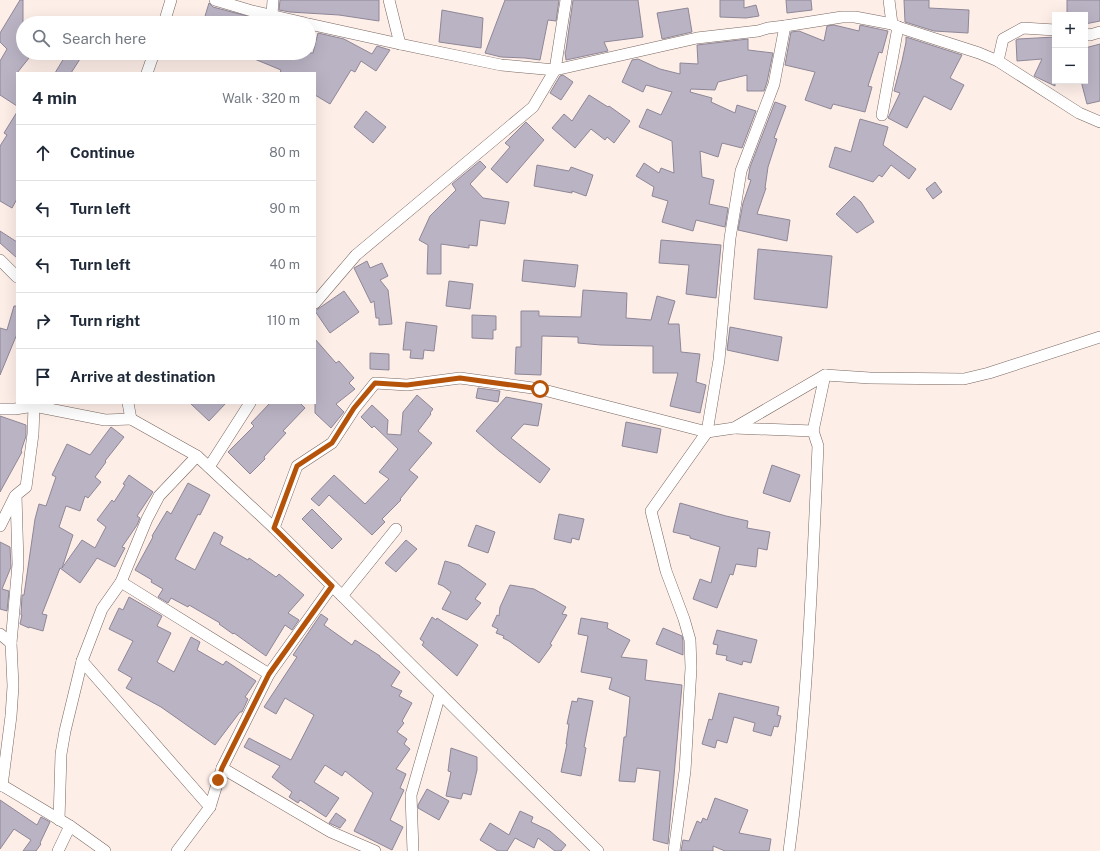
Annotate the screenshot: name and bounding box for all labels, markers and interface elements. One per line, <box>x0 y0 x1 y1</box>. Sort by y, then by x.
map controls <box>1052 12 1088 84</box>
button: + <box>1052 12 1088 48</box>
search box <box>16 16 316 60</box>
icon: search <box>30 27 52 49</box>
text: Search here <box>62 30 146 47</box>
button: − <box>1052 48 1088 84</box>
text: 4 min <box>32 88 77 108</box>
text: Walk · 320 m <box>222 91 300 106</box>
icon: ahead <box>32 142 54 164</box>
text: Continue <box>70 144 135 161</box>
text: 80 m <box>269 145 300 160</box>
icon: left <box>32 198 54 220</box>
text: Turn left <box>70 200 131 217</box>
text: 90 m <box>270 201 300 216</box>
icon: left <box>32 254 54 276</box>
text: Turn left <box>70 256 131 273</box>
text: 40 m <box>269 257 300 272</box>
icon: right <box>32 310 54 332</box>
text: Turn right <box>70 312 140 329</box>
text: 110 m <box>267 313 300 328</box>
icon: arrive <box>32 366 54 388</box>
text: Arrive at destination <box>70 368 215 385</box>
route start <box>531 380 549 398</box>
route end <box>209 771 227 789</box>

